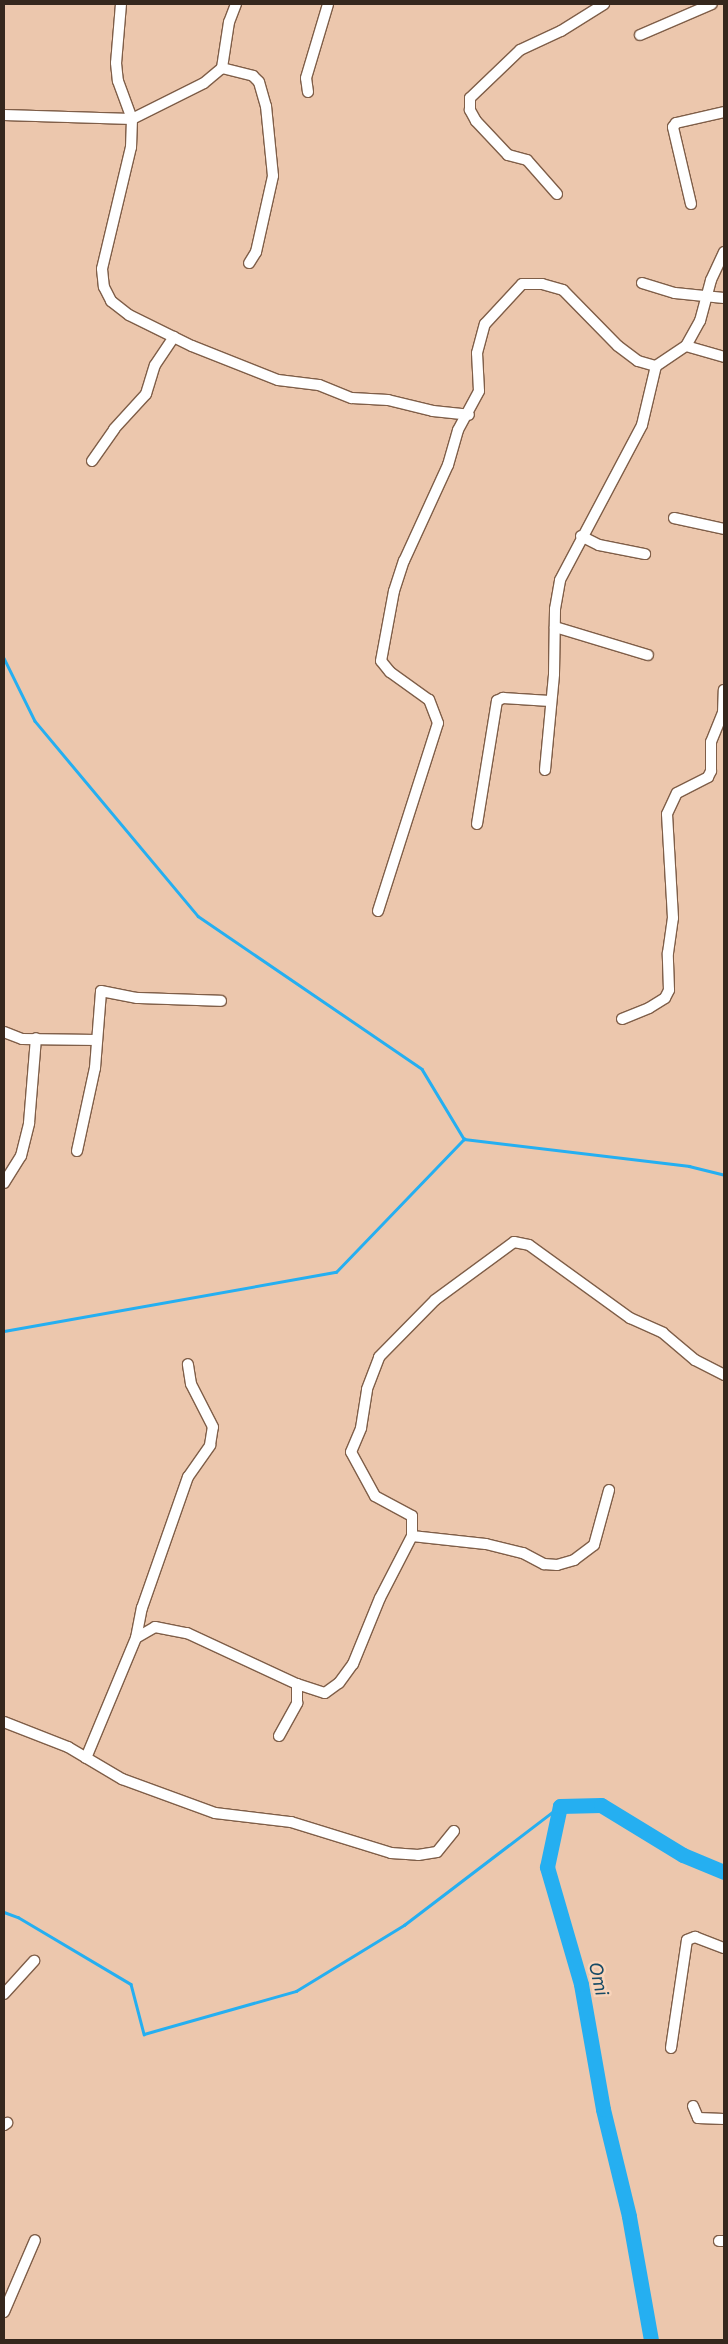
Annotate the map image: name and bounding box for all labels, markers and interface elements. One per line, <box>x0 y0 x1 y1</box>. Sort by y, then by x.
water label: Omi <box>584 1960 612 1998</box>

